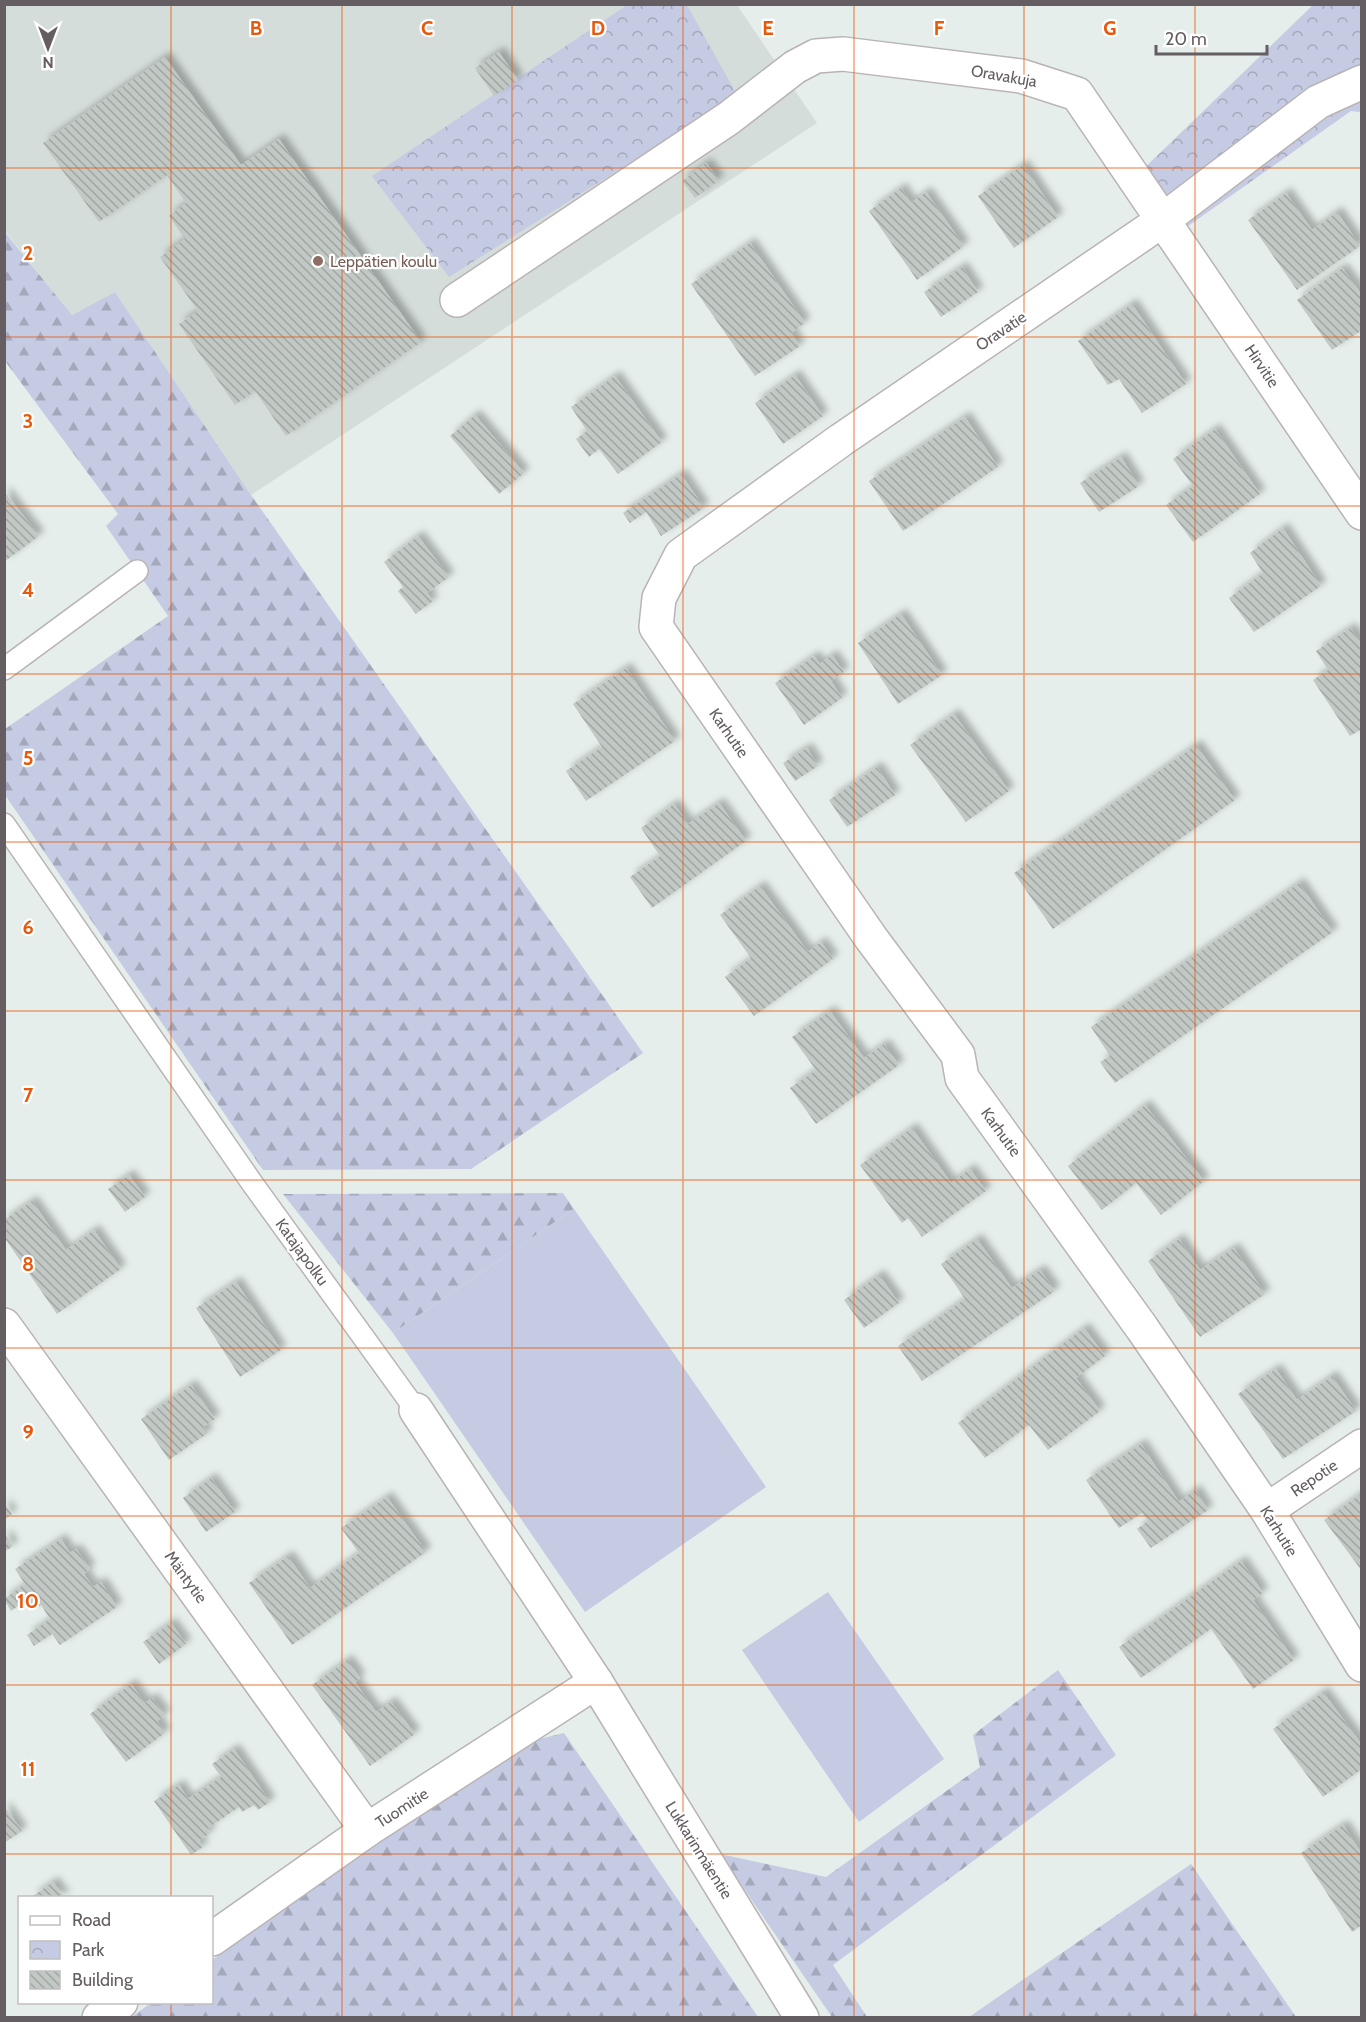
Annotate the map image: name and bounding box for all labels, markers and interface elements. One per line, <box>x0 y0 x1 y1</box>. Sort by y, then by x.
text: B <box>250 16 262 40</box>
text: C <box>421 16 433 40</box>
text: D <box>591 16 605 40</box>
text: E <box>762 16 774 40</box>
text: F <box>934 16 945 40</box>
text: G <box>1103 16 1117 40</box>
north arrow <box>18 18 78 78</box>
scale bar <box>1156 18 1267 56</box>
text: 20 m <box>1165 28 1207 50</box>
text: N <box>42 53 54 72</box>
street label: Oravakuja <box>970 61 1039 91</box>
text: 2 <box>23 241 33 265</box>
place label: Leppätien koulu <box>330 252 437 271</box>
marker: Leppätien koulu <box>311 254 325 268</box>
street label: Oravatie <box>972 307 1030 355</box>
street label: Hirvitie <box>1241 341 1283 391</box>
text: 3 <box>23 409 33 433</box>
text: 4 <box>22 578 34 602</box>
street label: Karhutie <box>705 705 753 761</box>
text: 5 <box>23 746 33 770</box>
text: 6 <box>22 915 34 939</box>
text: 7 <box>23 1083 34 1107</box>
street label: Karhutie <box>977 1104 1025 1160</box>
street label: Katajapolku <box>271 1215 333 1289</box>
text: 8 <box>22 1252 34 1276</box>
text: 9 <box>22 1420 34 1444</box>
street label: Repotie <box>1287 1456 1341 1500</box>
street label: Karhutie <box>1256 1502 1302 1560</box>
street label: Mäntytie <box>161 1547 211 1607</box>
text: 10 <box>17 1589 39 1613</box>
text: 11 <box>21 1757 35 1781</box>
street label: Tuomitie <box>372 1784 432 1832</box>
street label: Lukkarinmäentie <box>661 1798 737 1902</box>
legend <box>18 1896 213 2004</box>
text: Road <box>72 1909 111 1931</box>
text: Park <box>72 1939 105 1961</box>
text: Building <box>72 1969 134 1991</box>

